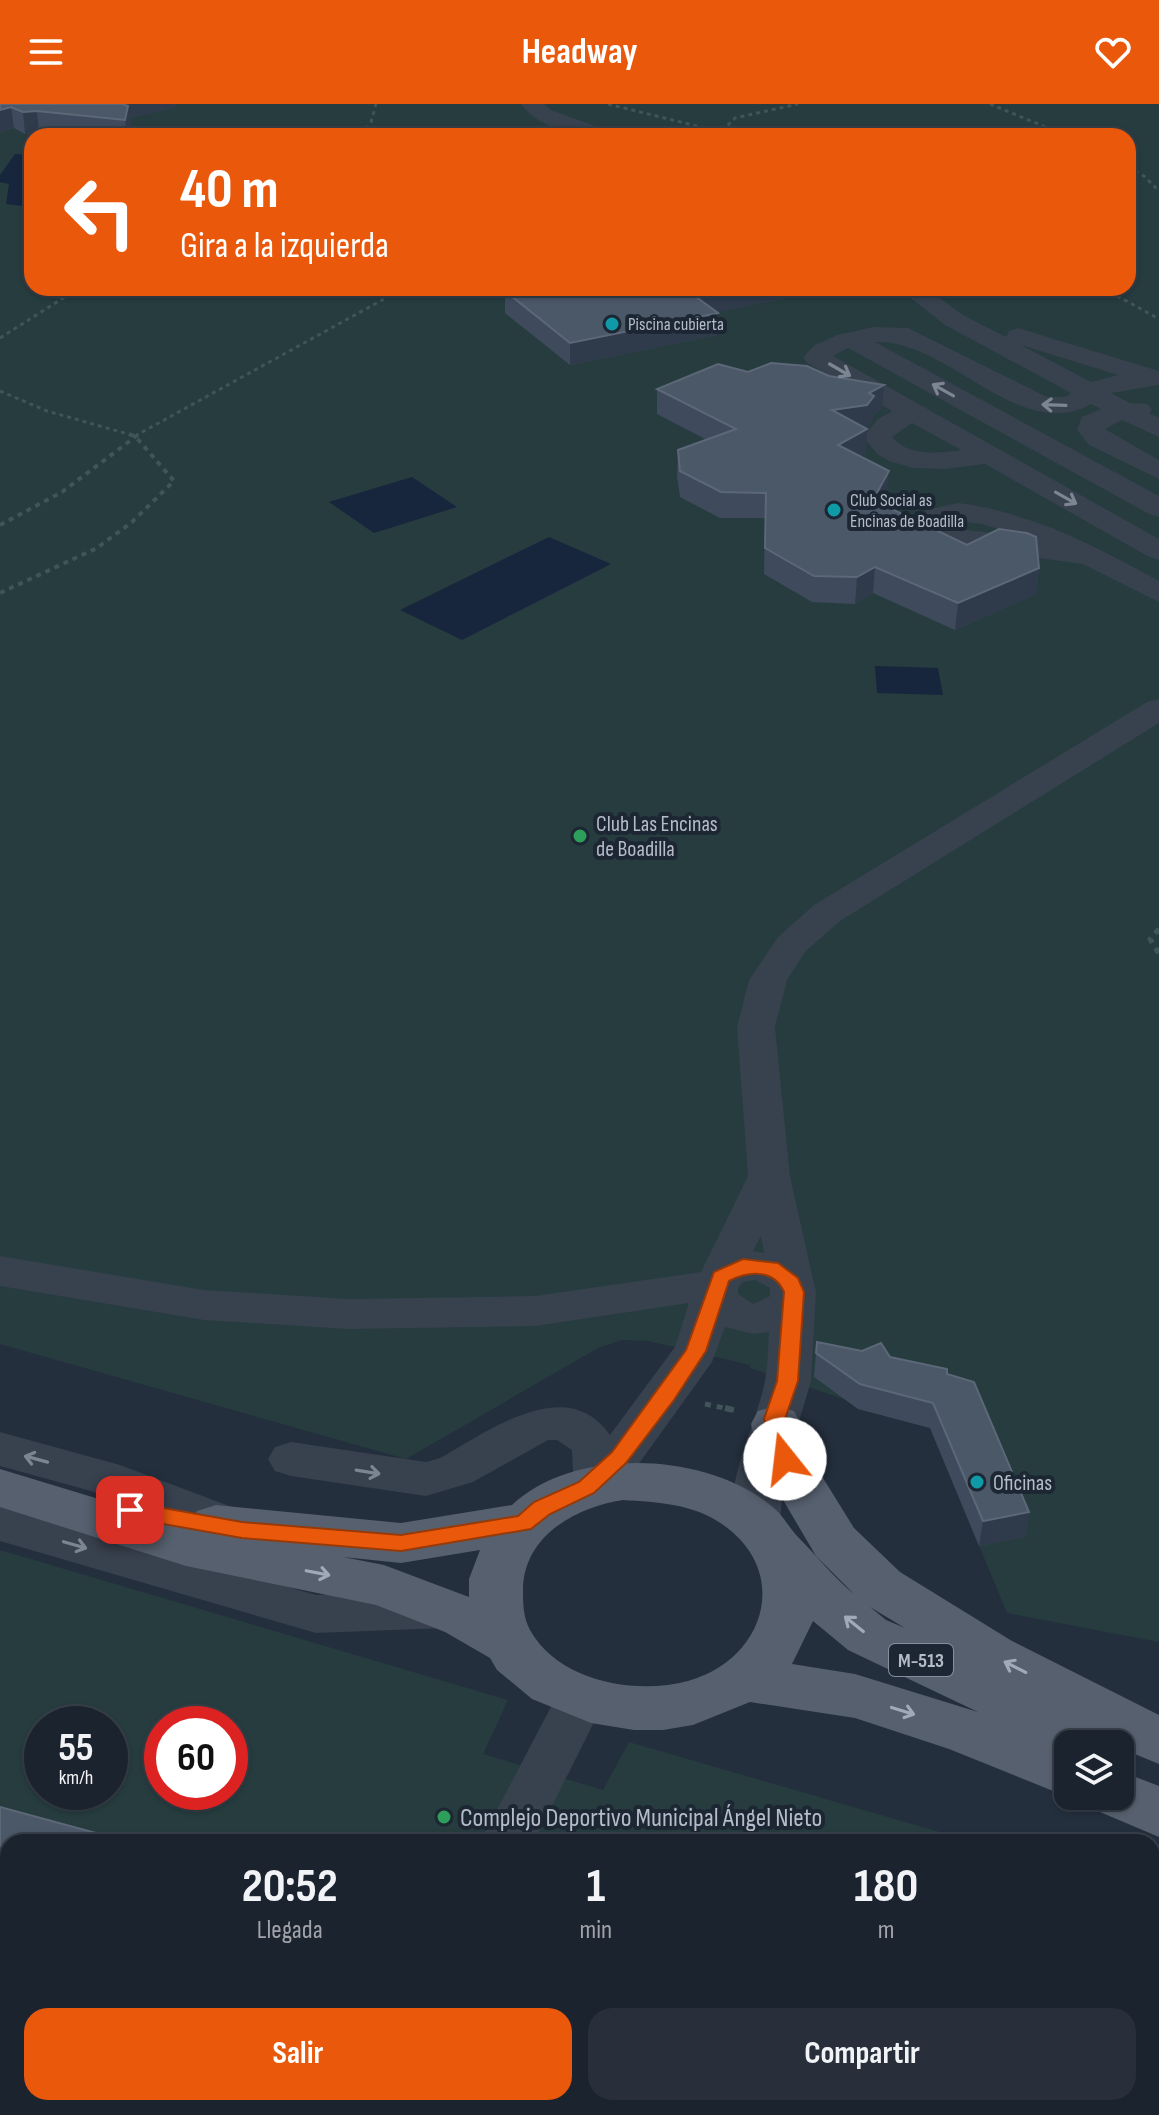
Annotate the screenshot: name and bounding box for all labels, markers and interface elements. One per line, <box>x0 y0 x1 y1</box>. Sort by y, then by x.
icon: menu <box>24 30 68 74</box>
icon: heart <box>1091 30 1135 74</box>
text: Headway <box>522 31 637 74</box>
text: 40 m <box>180 157 279 224</box>
icon: left <box>48 160 152 264</box>
text: Gira a la izquierda <box>180 225 389 268</box>
place label: Piscina cubierta <box>628 314 724 335</box>
marker: Piscina cubierta <box>603 315 621 333</box>
one-way arrow <box>827 363 851 378</box>
one-way arrow <box>932 382 956 397</box>
one-way arrow <box>1041 397 1068 412</box>
place label: Club Social as Encinas de Boadilla <box>850 490 964 532</box>
one-way arrow <box>1054 490 1077 506</box>
marker: Club Social as Encinas de Boadilla <box>825 501 843 519</box>
place label: Club Las Encinas de Boadilla <box>596 811 718 863</box>
marker: Club Las Encinas de Boadilla <box>571 827 589 845</box>
position arrow <box>743 1417 827 1501</box>
one-way arrow <box>24 1450 49 1465</box>
one-way arrow <box>355 1465 380 1480</box>
place label: Oficinas <box>993 1470 1052 1497</box>
marker: Oficinas <box>968 1473 986 1491</box>
pin <box>96 1476 164 1544</box>
icon: arrive <box>108 1488 152 1532</box>
one-way arrow <box>61 1538 87 1553</box>
one-way arrow <box>305 1566 331 1581</box>
one-way arrow <box>844 1615 865 1633</box>
road number: M-513 <box>889 1644 953 1676</box>
one-way arrow <box>1003 1659 1027 1674</box>
one-way arrow <box>890 1704 916 1719</box>
speed limit sign: 60 <box>144 1706 248 1810</box>
text: 55 <box>58 1724 94 1772</box>
map controls <box>1054 1730 1134 1810</box>
button: layers <box>1054 1730 1134 1810</box>
text: km/h <box>59 1766 93 1790</box>
place label: Complejo Deportivo Municipal Ángel Nieto <box>460 1803 822 1834</box>
marker: Complejo Deportivo Municipal Ángel Nieto <box>435 1808 453 1826</box>
text: 20:52 <box>242 1858 338 1915</box>
text: 1 <box>586 1858 605 1915</box>
text: 180 <box>854 1858 918 1915</box>
text: Llegada <box>257 1915 323 1946</box>
text: min <box>580 1915 612 1946</box>
text: m <box>878 1915 894 1946</box>
button: Salir <box>24 2008 572 2100</box>
button: Compartir <box>588 2008 1136 2100</box>

